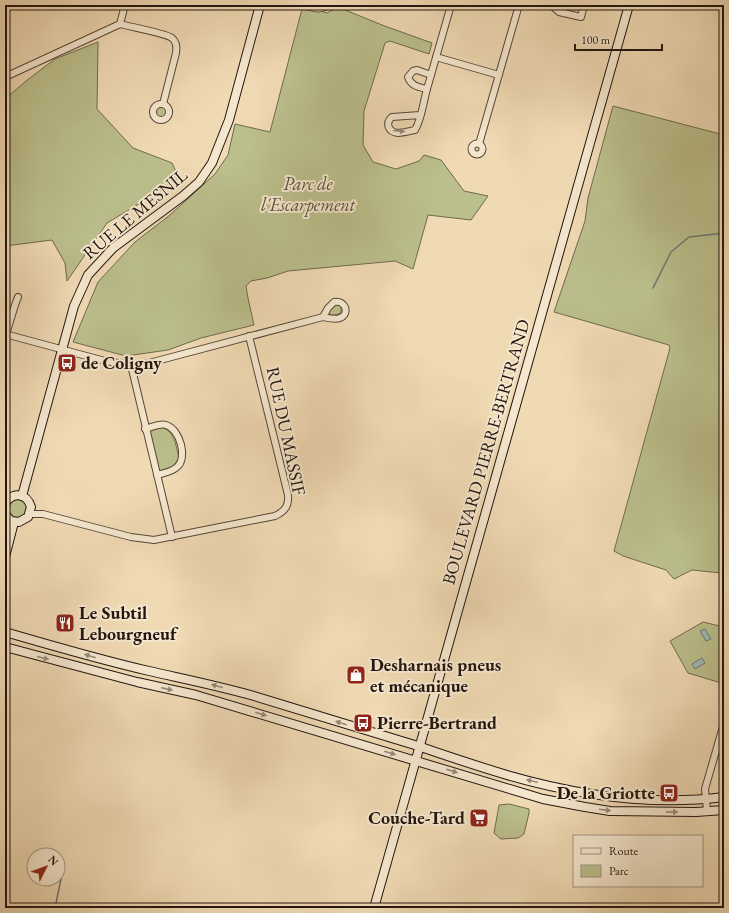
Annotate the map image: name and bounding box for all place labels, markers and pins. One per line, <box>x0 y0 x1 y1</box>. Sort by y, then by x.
place label: de Coligny <box>81 351 162 374</box>
bus stop icon: de Coligny <box>56 352 78 374</box>
place label: Le Subtil Lebourgneuf <box>79 601 179 645</box>
restaurant icon: Le Subtil Lebourgneuf <box>54 612 76 634</box>
place label: Desharnais pneus et mécanique <box>370 653 501 697</box>
shop icon: Desharnais pneus et mécanique <box>345 664 367 686</box>
place label: Pierre-Bertrand <box>377 711 497 734</box>
bus stop icon: Pierre-Bertrand <box>352 712 374 734</box>
place label: De la Griotte <box>557 781 655 804</box>
bus stop icon: De la Griotte <box>658 782 680 804</box>
place label: Couche-Tard <box>368 806 465 829</box>
supermarket icon: Couche-Tard <box>468 807 490 829</box>

